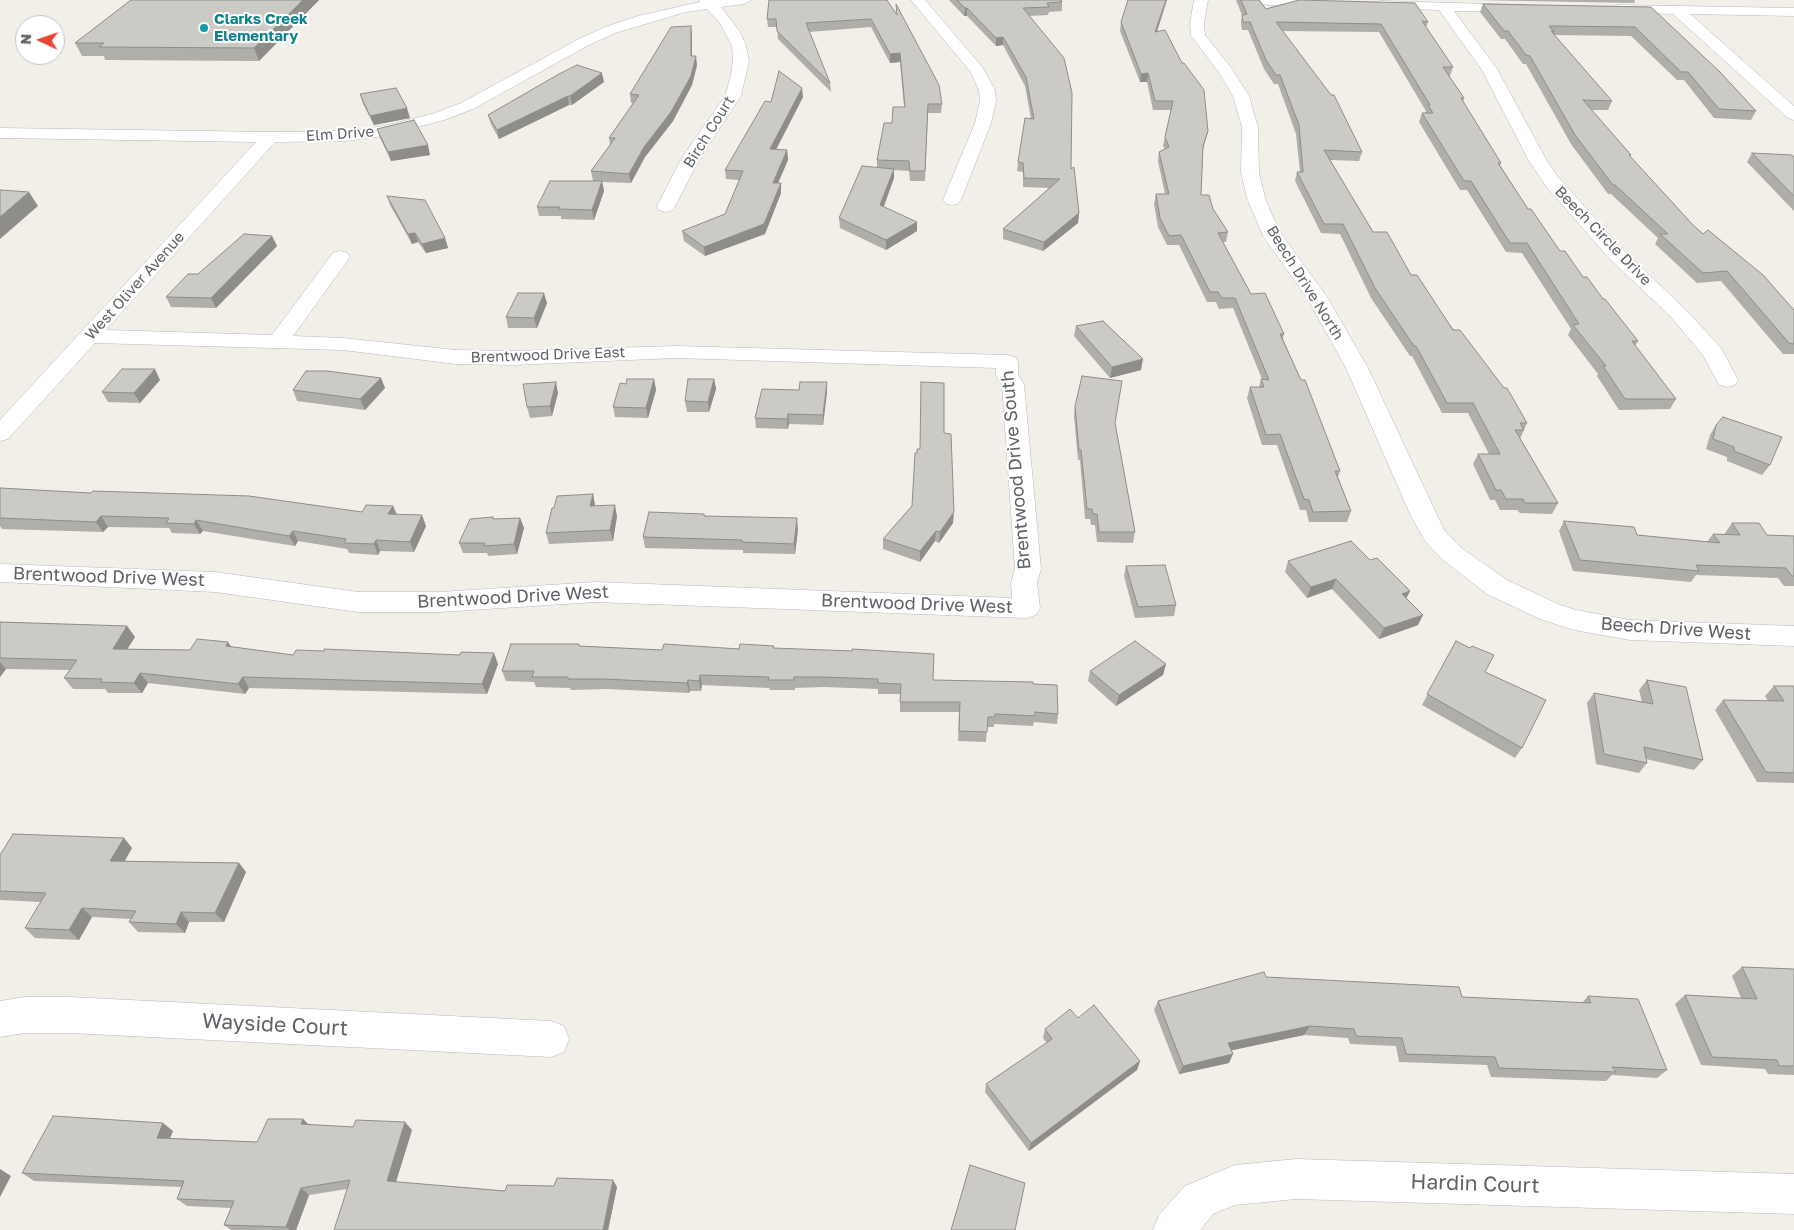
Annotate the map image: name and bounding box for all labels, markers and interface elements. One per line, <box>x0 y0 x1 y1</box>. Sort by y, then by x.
place label: Clarks Creek Elementary <box>214 10 308 45</box>
north arrow <box>15 15 65 65</box>
marker: Clarks Creek Elementary <box>198 22 210 34</box>
text: N <box>17 33 34 45</box>
street label: Birch Court <box>680 93 738 171</box>
street label: Elm Drive <box>305 123 375 145</box>
street label: Beech Circle Drive <box>1551 183 1655 289</box>
street label: Beech Drive North <box>1263 223 1347 343</box>
street label: West Oliver Avenue <box>82 228 188 344</box>
street label: Brentwood Drive East <box>470 343 626 367</box>
street label: Brentwood Drive South <box>997 370 1035 570</box>
street label: Brentwood Drive West <box>13 563 205 591</box>
street label: Brentwood Drive West <box>417 581 609 613</box>
street label: Brentwood Drive West <box>821 590 1013 618</box>
street label: Beech Drive West <box>1600 613 1752 645</box>
street label: Wayside Court <box>201 1009 349 1041</box>
street label: Hardin Court <box>1410 1169 1540 1199</box>

